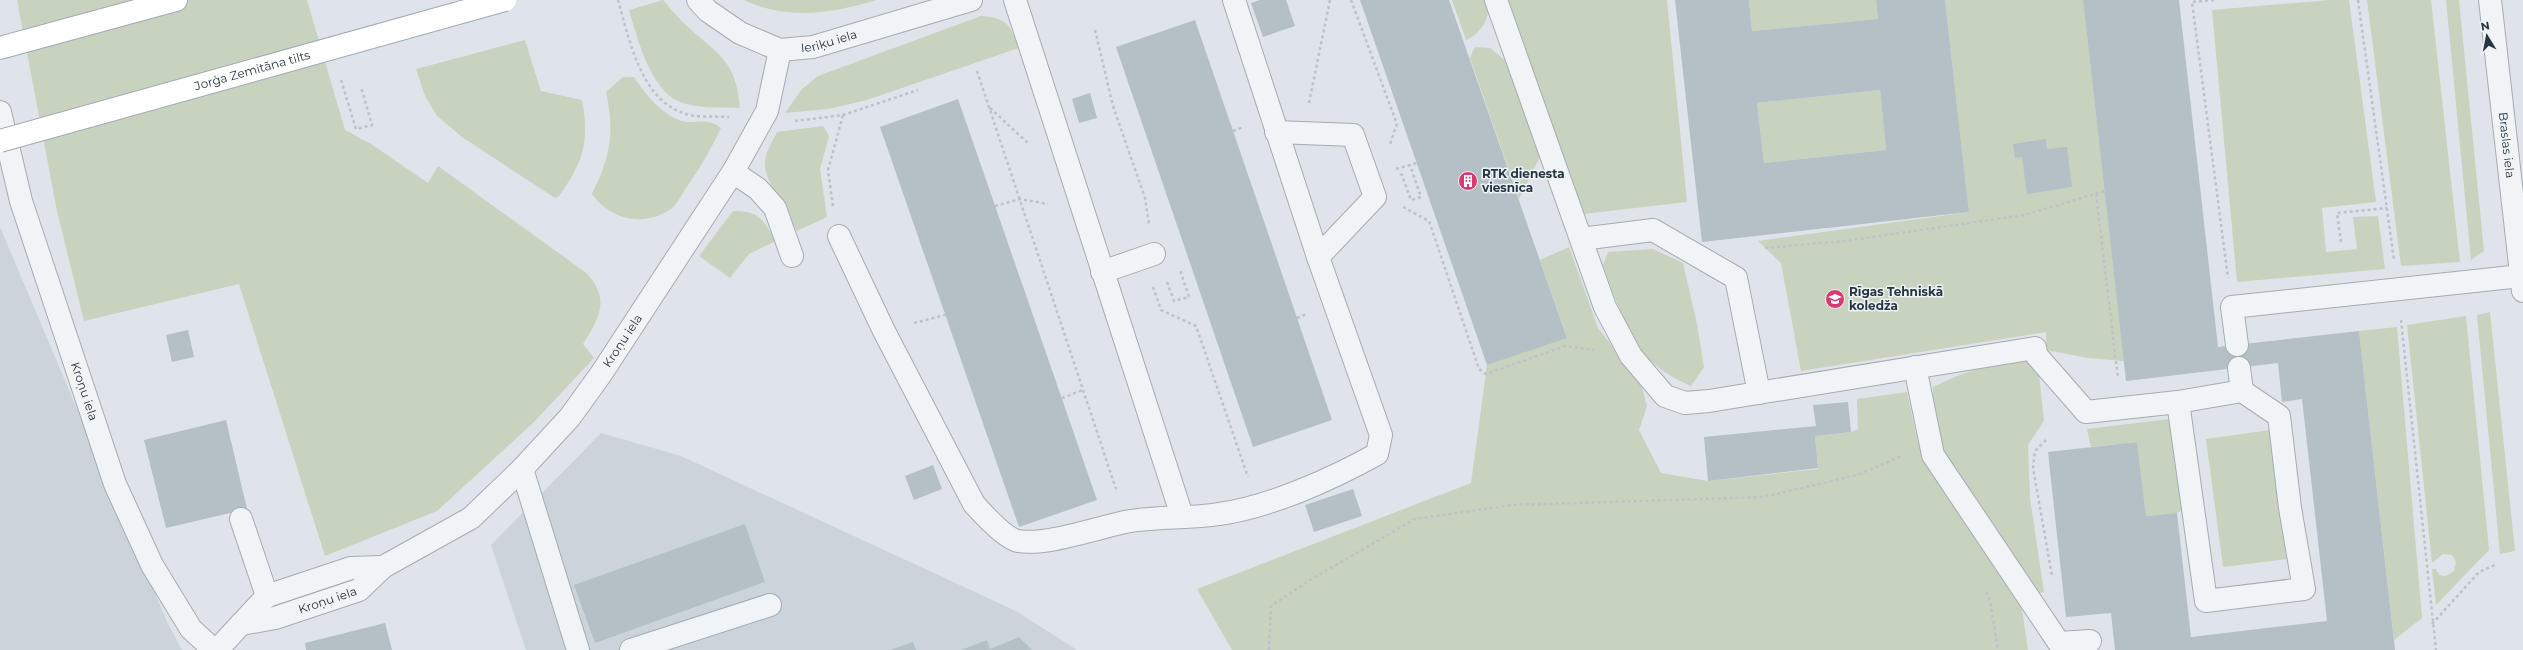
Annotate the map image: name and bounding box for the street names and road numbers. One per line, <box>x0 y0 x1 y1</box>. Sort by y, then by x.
street label: Ieriķu iela <box>800 26 859 55</box>
street label: Jorģa Zemitāna tilts <box>192 47 312 94</box>
street label: Braslas iela <box>2496 111 2518 179</box>
street label: Kroņu iela <box>599 311 645 370</box>
street label: Kroņu iela <box>68 360 101 422</box>
street label: Kroņu iela <box>296 583 359 617</box>

